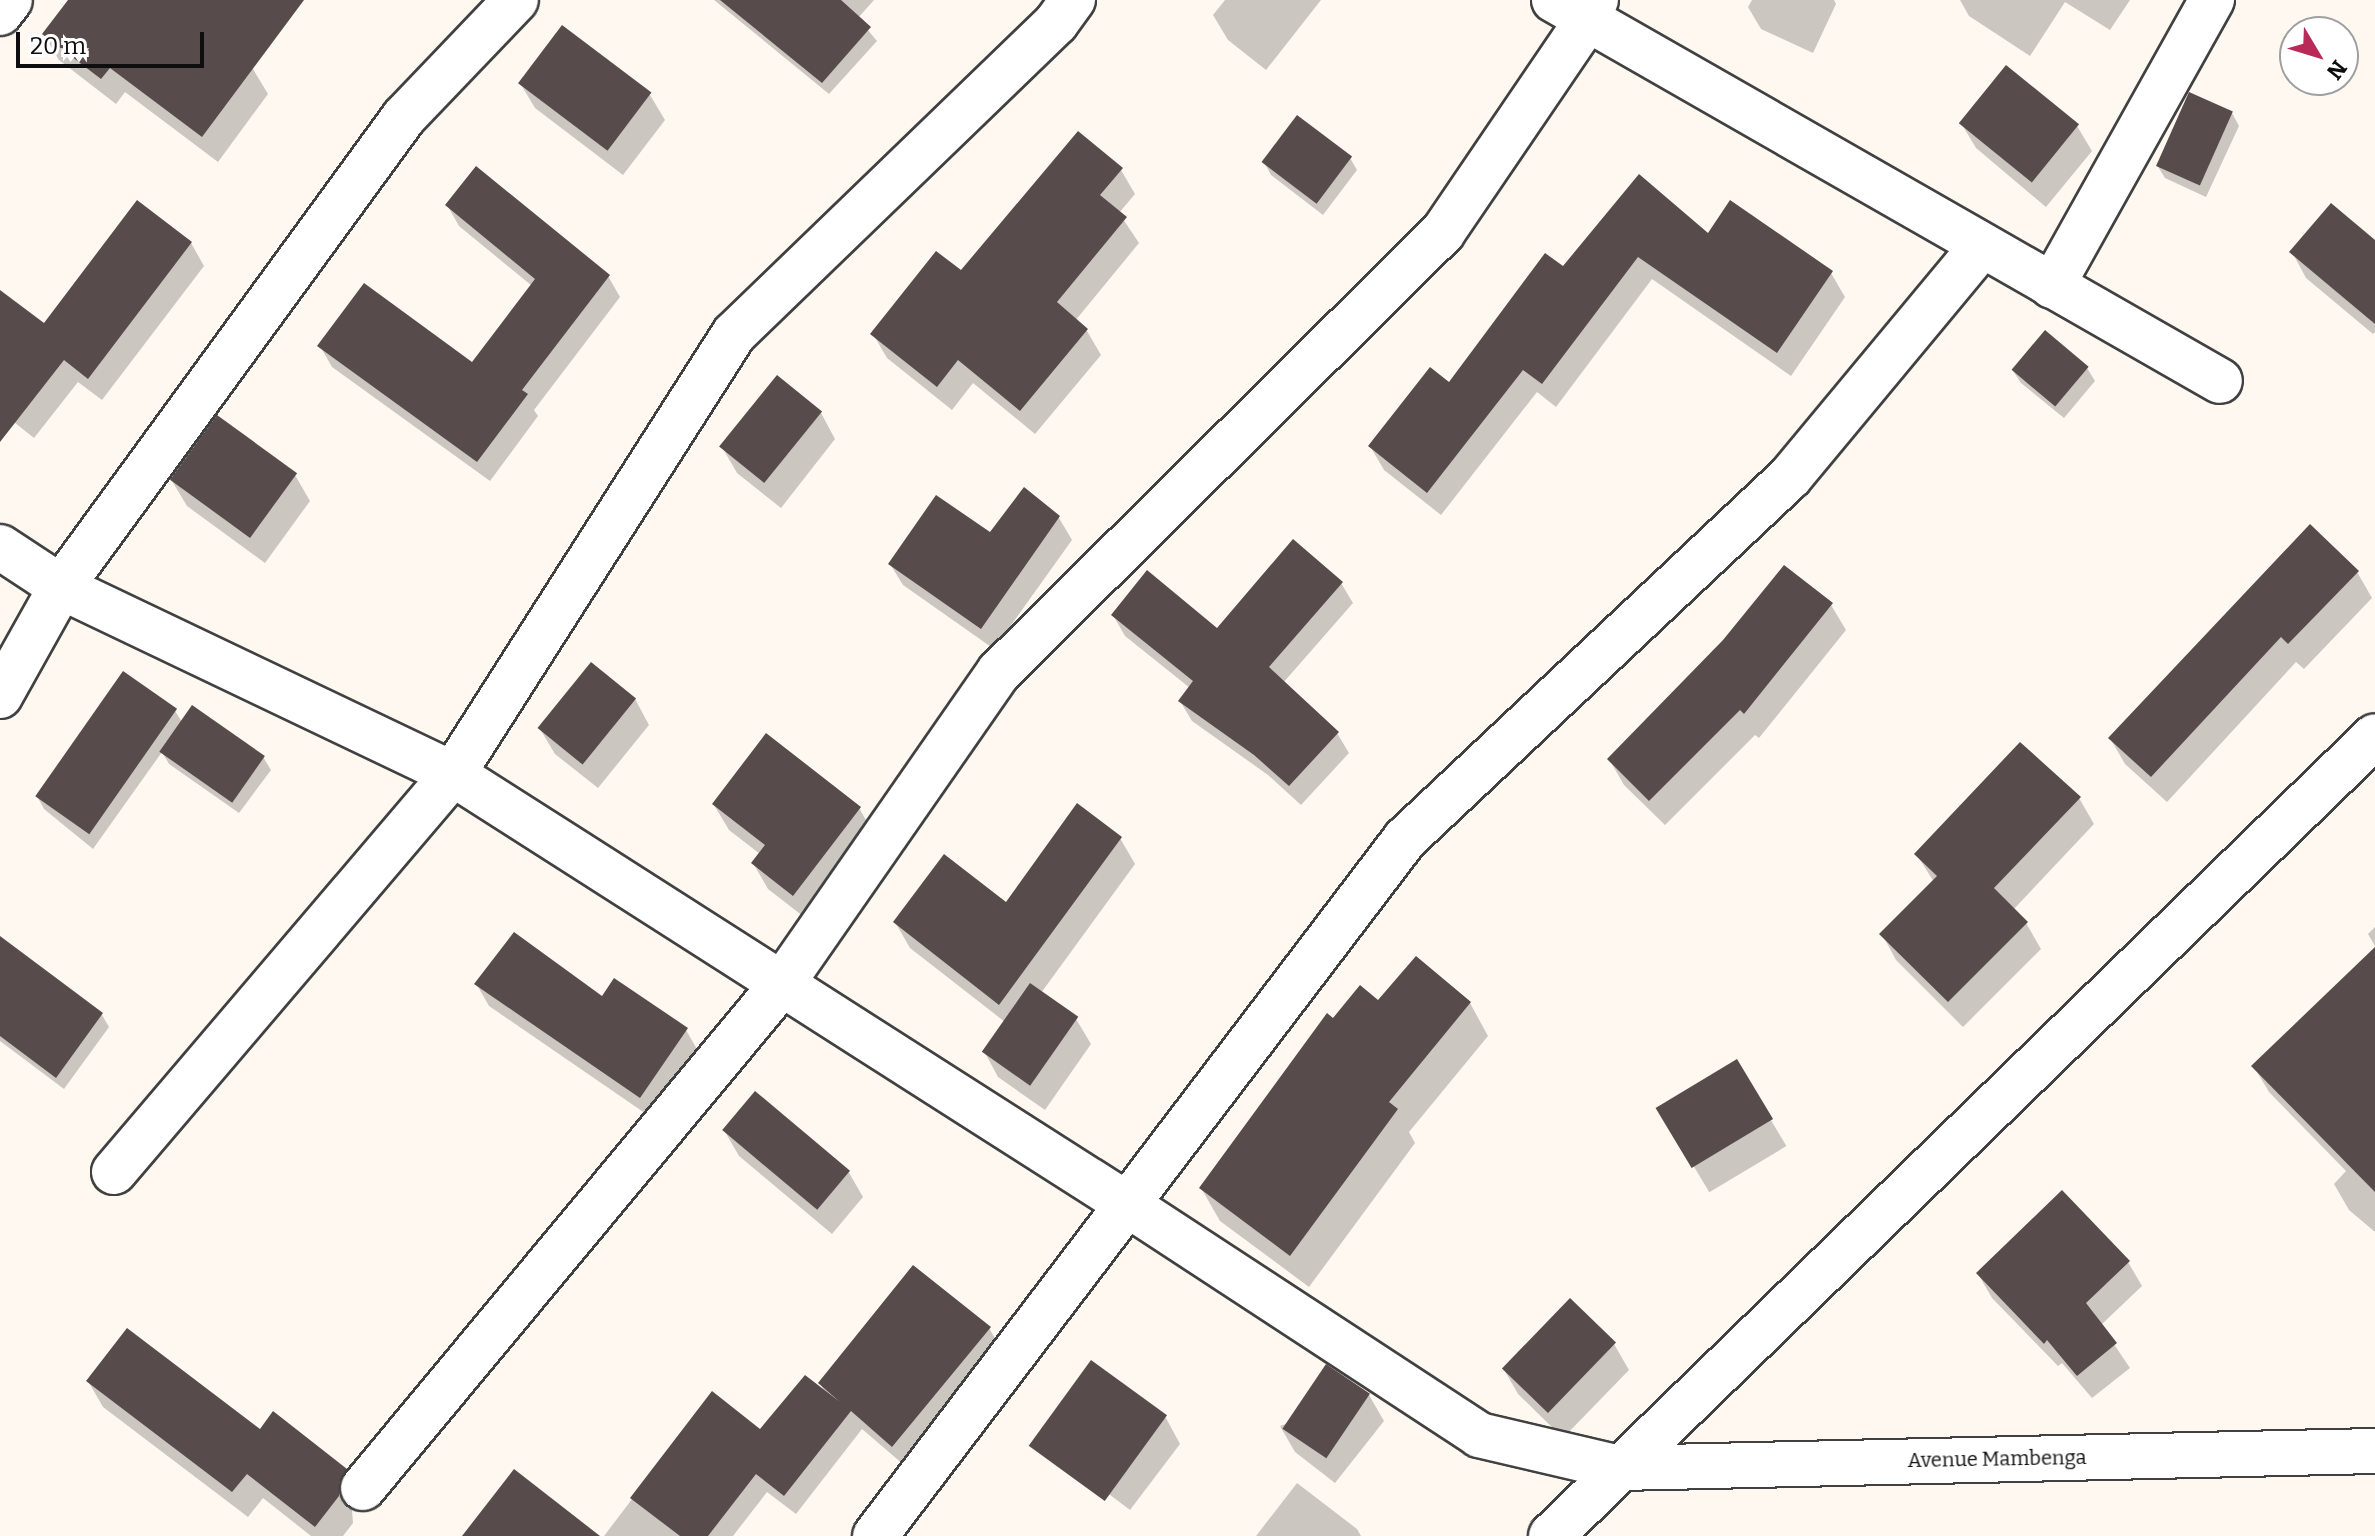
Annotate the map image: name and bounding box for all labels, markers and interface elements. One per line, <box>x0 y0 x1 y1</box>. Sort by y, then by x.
scale bar <box>20 16 208 66</box>
north arrow <box>2279 16 2359 96</box>
text: 20 m <box>30 32 86 60</box>
text: N <box>2321 55 2353 85</box>
street label: Avenue Mambenga <box>1907 1445 2087 1473</box>

